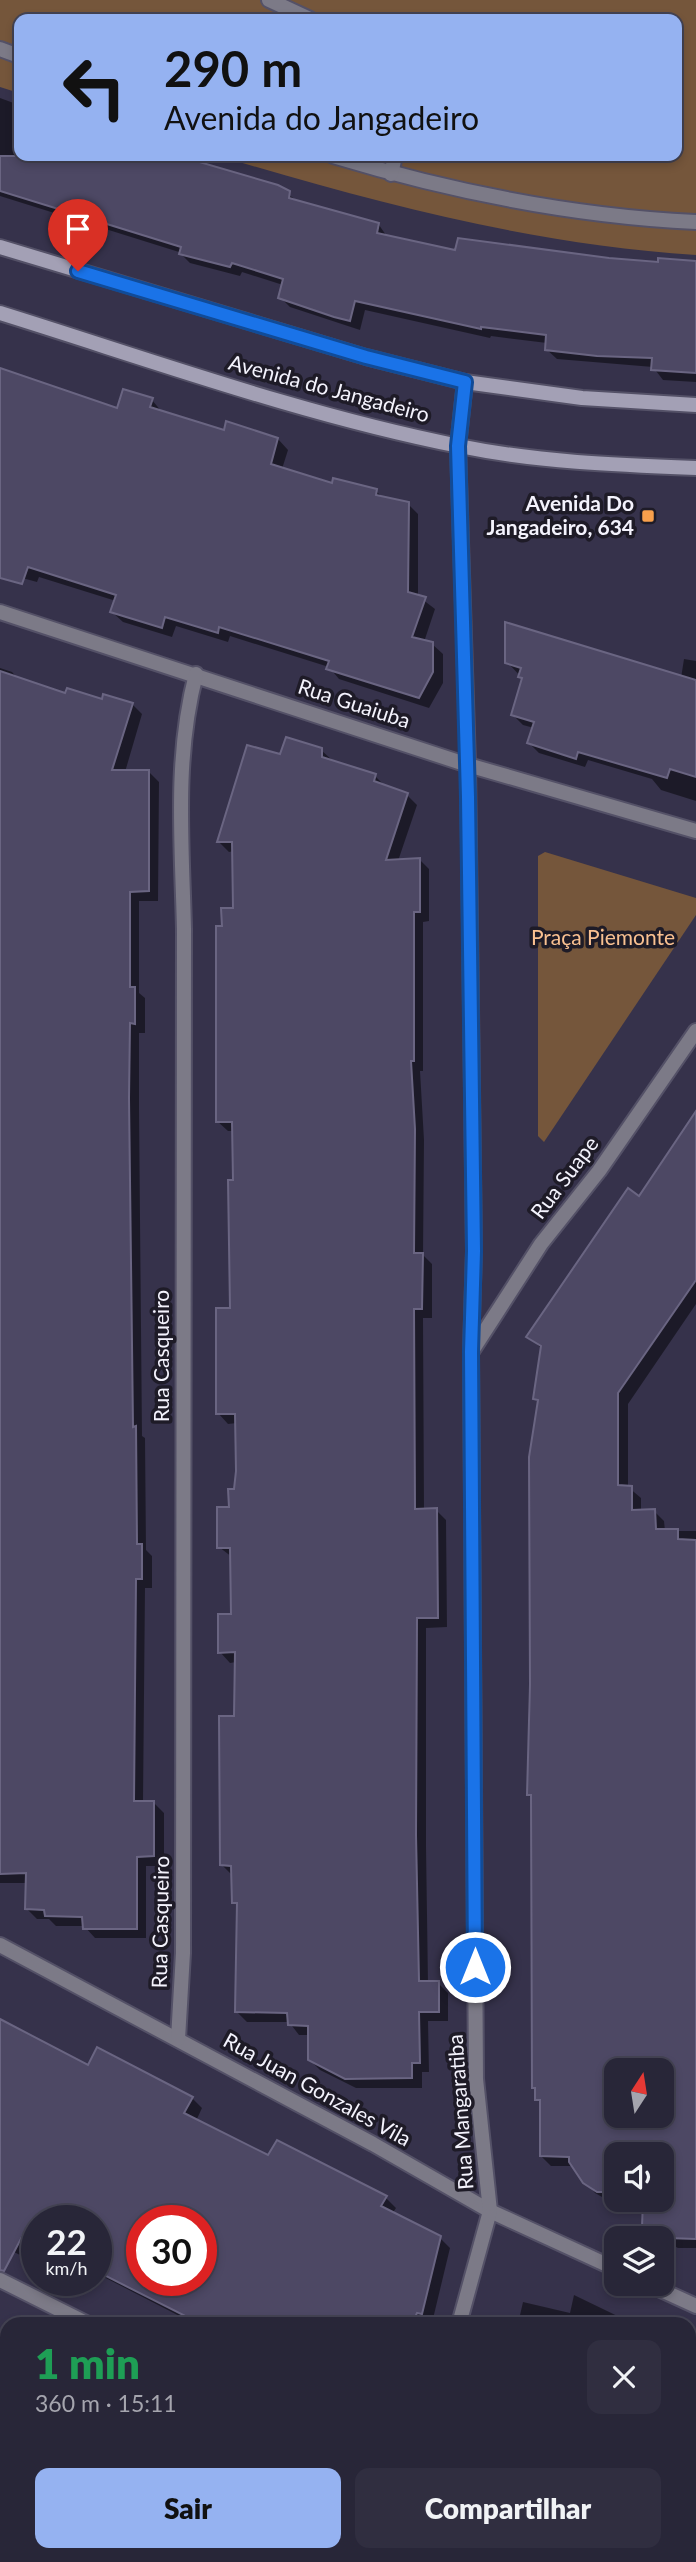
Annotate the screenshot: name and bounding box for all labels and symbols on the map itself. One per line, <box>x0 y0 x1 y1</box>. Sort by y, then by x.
pin <box>48 199 108 271</box>
street label: Avenida do Jangadeiro <box>226 349 433 426</box>
place label: Avenida Do Jangadeiro, 634 <box>486 490 634 539</box>
marker: Avenida Do Jangadeiro, 634 <box>640 508 656 524</box>
street label: Rua Guaiuba <box>295 673 414 732</box>
park label: Praça Piemonte <box>531 924 675 949</box>
street label: Rua Suape <box>525 1131 603 1223</box>
street label: Rua Casqueiro <box>148 1290 173 1422</box>
street label: Rua Casqueiro <box>146 1855 173 1988</box>
position arrow <box>438 1930 512 2004</box>
street label: Rua Juan Gonzales Vila <box>220 2027 416 2151</box>
street label: Rua Mangaratiba <box>442 2033 477 2191</box>
north arrow <box>604 2058 674 2128</box>
speed limit sign: 30 <box>126 2205 217 2296</box>

